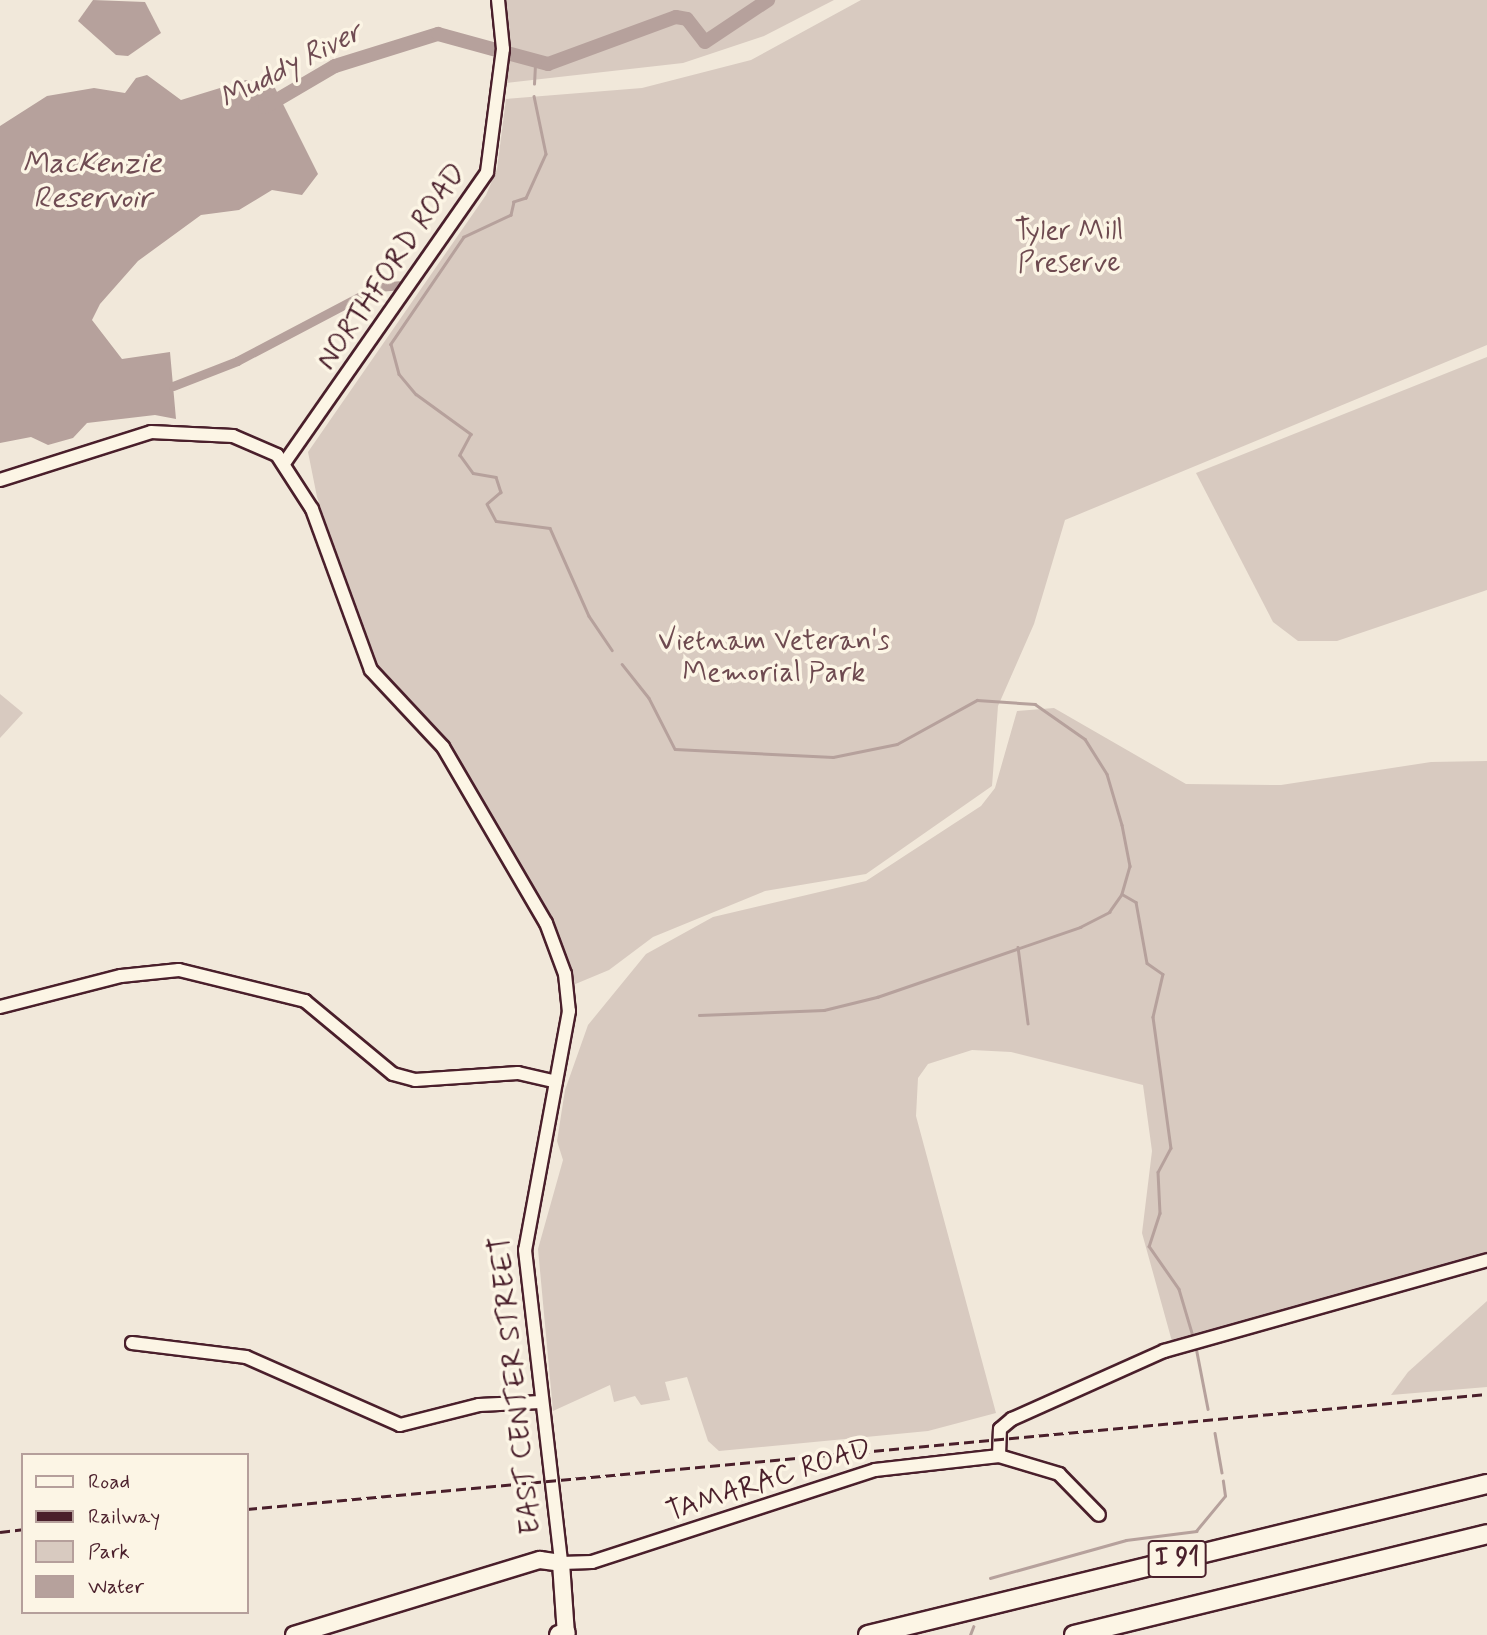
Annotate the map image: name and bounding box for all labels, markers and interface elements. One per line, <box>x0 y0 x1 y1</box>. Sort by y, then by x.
water label: Muddy River <box>212 14 370 118</box>
water label: MacKenzie Reservoir <box>22 146 162 216</box>
street label: NORTHFORD ROAD <box>311 158 473 376</box>
park label: Tyler Mill Preserve <box>1015 215 1123 281</box>
park label: Vietnam Veteran's Memorial Park <box>659 625 889 691</box>
street label: EAST CENTER STREET <box>485 1235 549 1535</box>
street label: TAMARAC ROAD <box>663 1432 875 1530</box>
legend <box>21 1453 248 1614</box>
text: Road <box>88 1468 130 1496</box>
text: Railway <box>88 1503 160 1531</box>
road number: I 91 <box>1147 1536 1207 1582</box>
text: Park <box>88 1538 130 1566</box>
text: Water <box>88 1573 144 1601</box>

